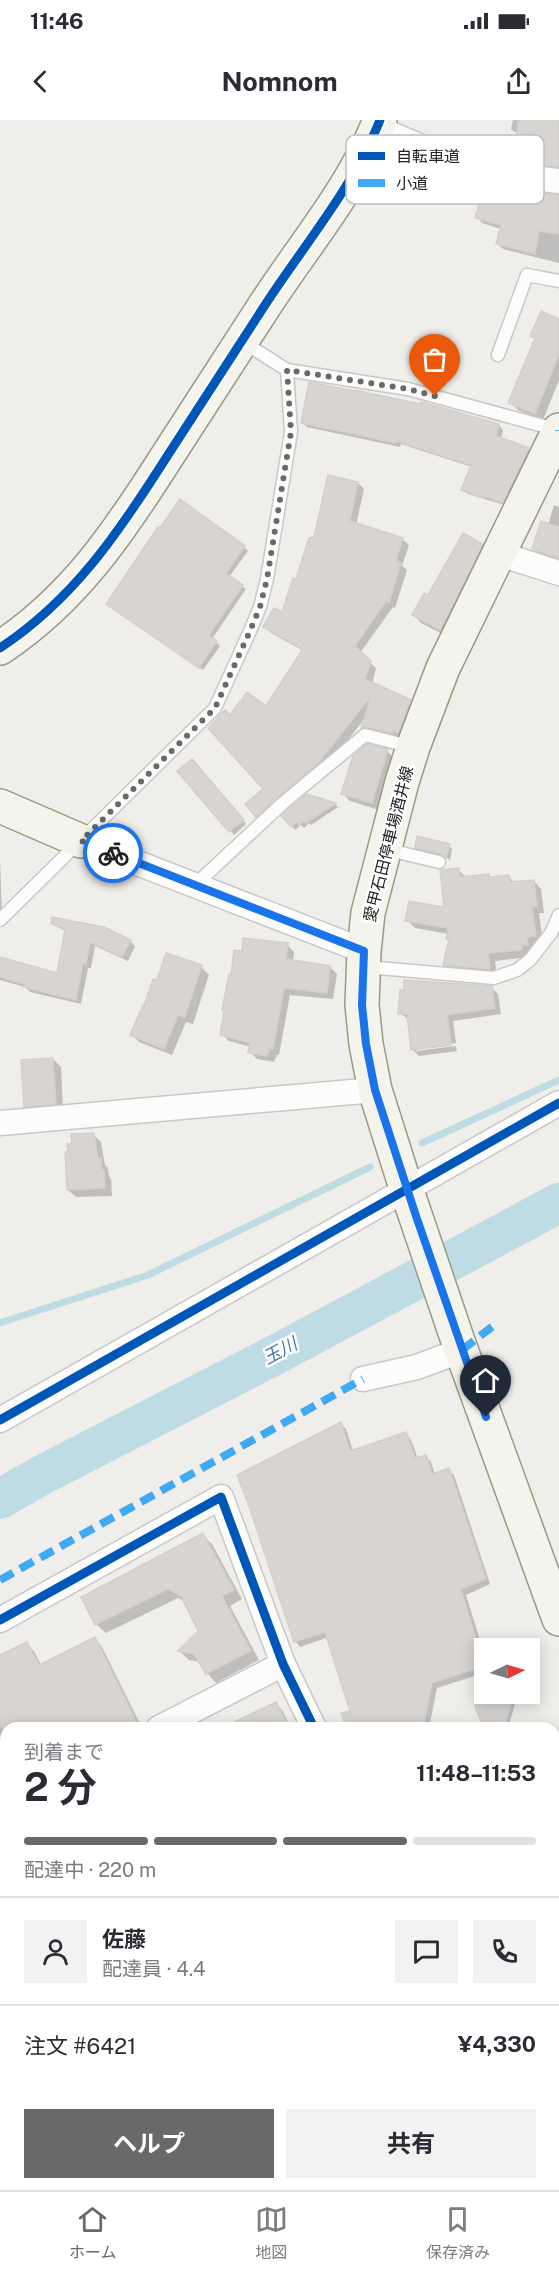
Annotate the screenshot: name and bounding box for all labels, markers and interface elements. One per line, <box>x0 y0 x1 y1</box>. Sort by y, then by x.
text: 11:46 <box>30 8 84 34</box>
icon: back <box>24 65 57 98</box>
text: Nomnom <box>221 65 338 97</box>
icon: share <box>502 65 535 98</box>
legend <box>346 135 544 204</box>
text: 自転車道 <box>396 147 460 166</box>
text: 小道 <box>396 174 428 193</box>
pin <box>409 334 460 396</box>
icon: bag <box>418 343 451 376</box>
street label: 愛甲石田停車場酒井線 <box>360 764 417 924</box>
courier <box>83 823 143 883</box>
icon: bike <box>97 837 130 870</box>
water label: 玉川 <box>259 1332 302 1368</box>
pin <box>460 1355 511 1417</box>
icon: home <box>469 1364 502 1397</box>
north arrow <box>474 1638 540 1704</box>
map controls <box>474 1638 540 1704</box>
text: 到着まで <box>24 1740 104 1764</box>
text: 11:48–11:53 <box>416 1760 536 1786</box>
text: 2 分 <box>24 1764 97 1810</box>
text: 配達中 · 220 m <box>24 1858 156 1882</box>
button: person <box>24 1920 87 1983</box>
button: chat <box>395 1920 458 1983</box>
button: phone <box>473 1920 536 1983</box>
text: 佐藤 <box>102 1926 146 1952</box>
text: 配達員 · 4.4 <box>102 1957 206 1981</box>
text: ¥4,330 <box>458 2031 536 2057</box>
text: 注文 #6421 <box>24 2033 136 2059</box>
button: ヘルプ <box>24 2109 274 2178</box>
button: 共有 <box>286 2109 536 2178</box>
tab: ホーム <box>69 2203 117 2263</box>
tab: 地図 <box>255 2203 288 2263</box>
tab: 保存済み <box>426 2203 490 2263</box>

